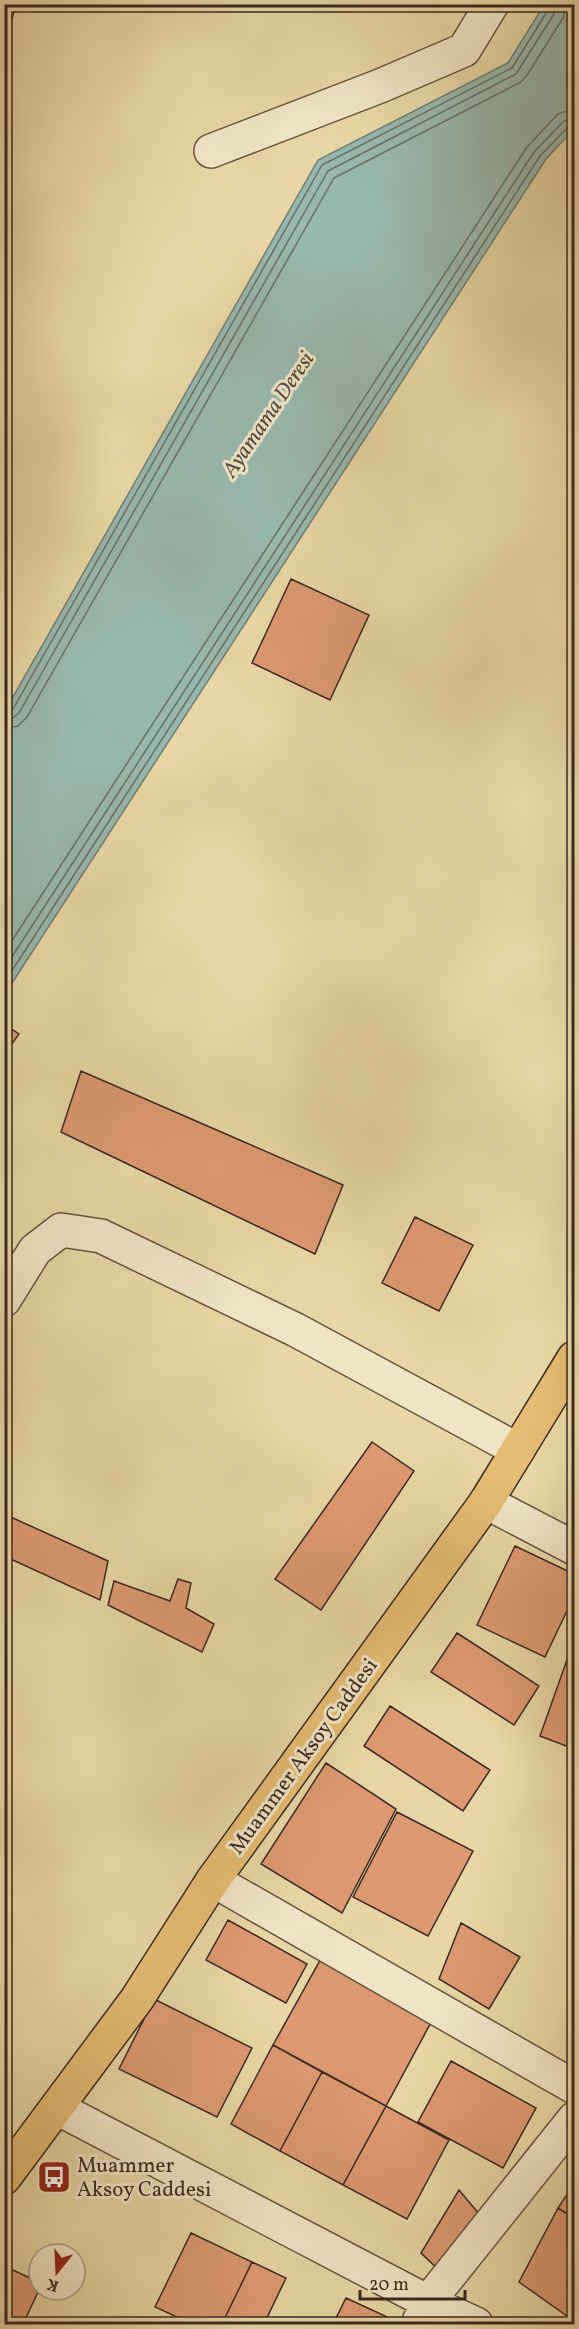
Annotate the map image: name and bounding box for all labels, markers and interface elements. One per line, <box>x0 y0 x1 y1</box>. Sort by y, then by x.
water label: Ayamama Deresi <box>215 346 323 485</box>
street label: Muammer Aksoy Caddesi <box>223 1653 385 1861</box>
place label: Muammer Aksoy Caddesi <box>77 2152 211 2205</box>
bus stop icon: Muammer Aksoy Caddesi <box>36 2159 72 2195</box>
north arrow <box>27 2242 87 2302</box>
scale bar <box>360 2263 465 2301</box>
text: K <box>44 2272 62 2297</box>
text: 20 m <box>369 2273 409 2298</box>

